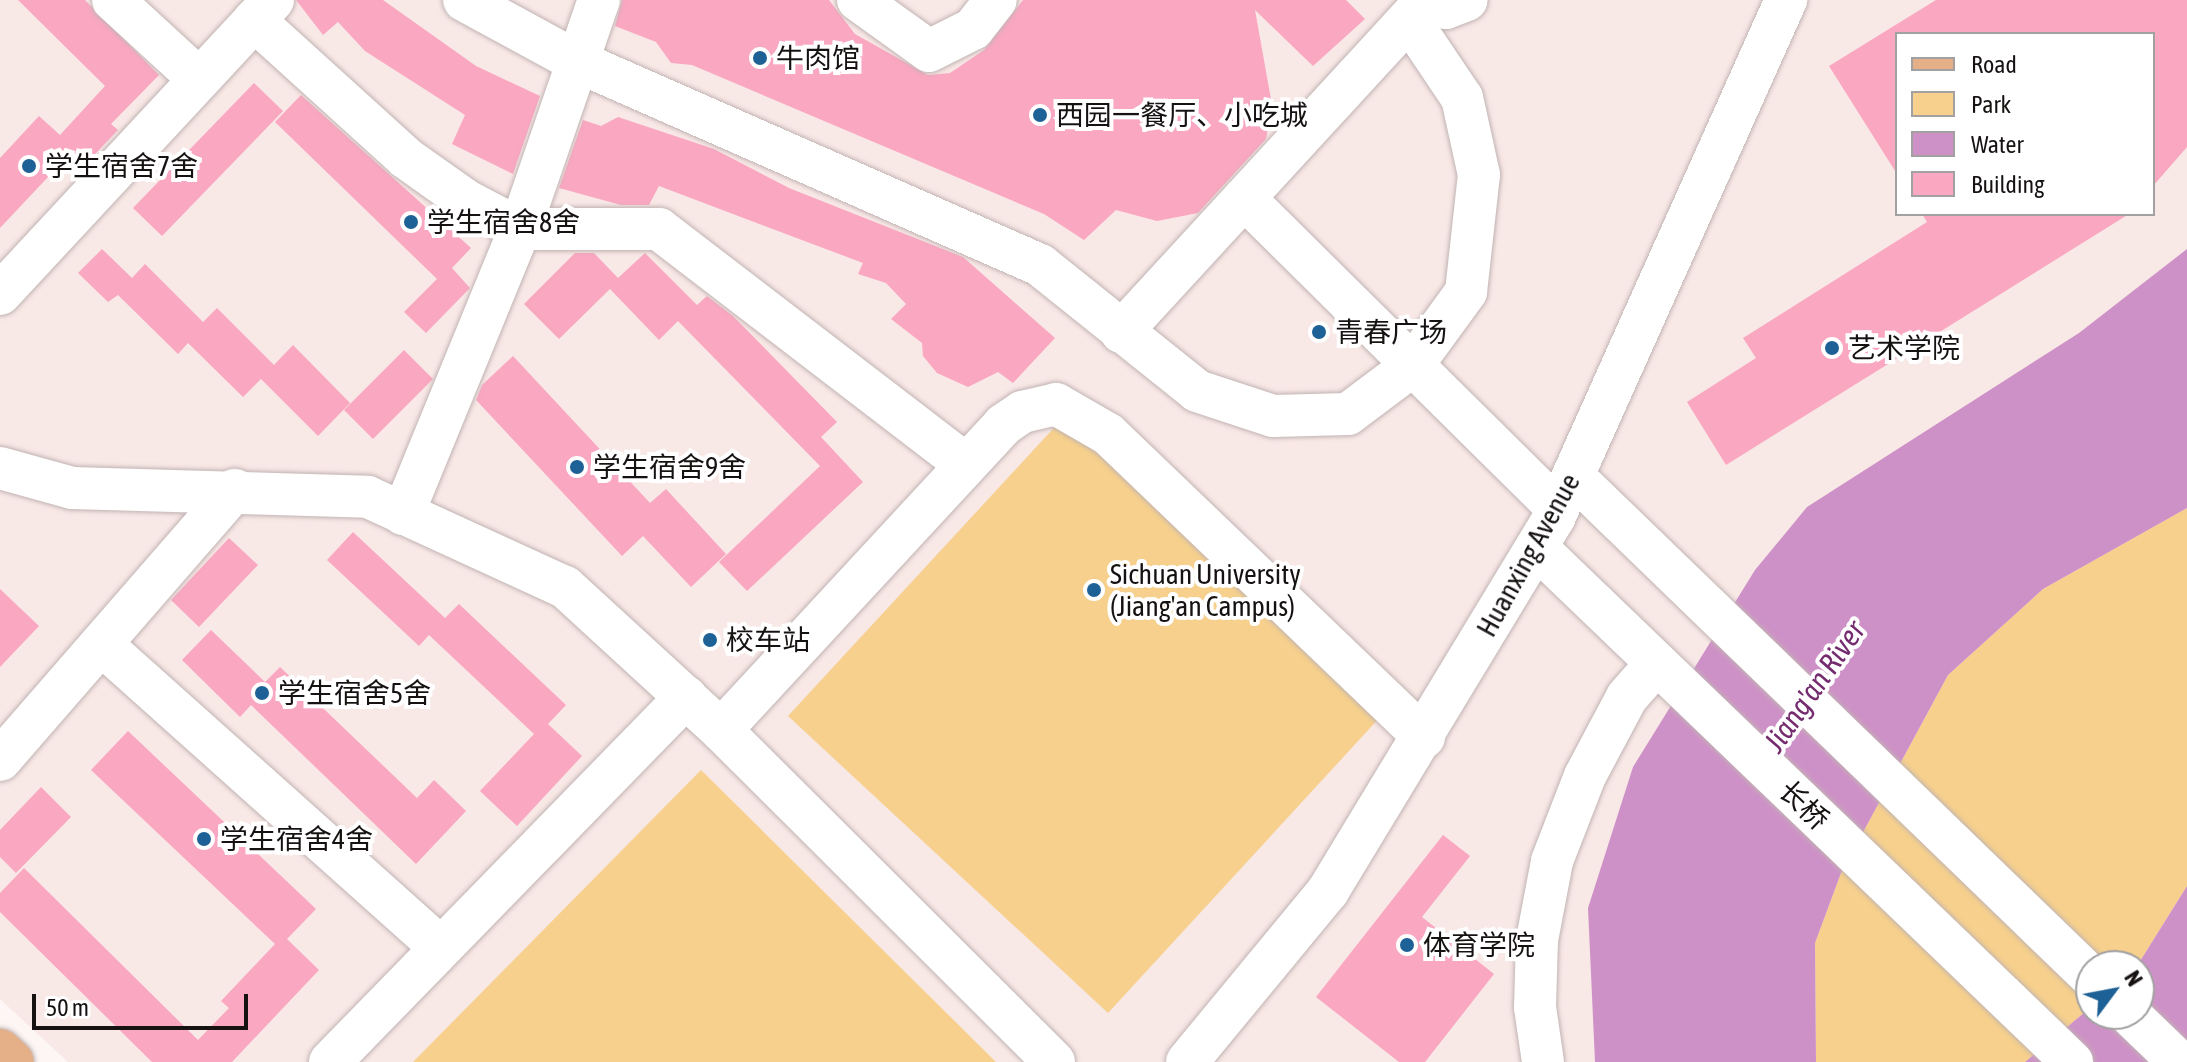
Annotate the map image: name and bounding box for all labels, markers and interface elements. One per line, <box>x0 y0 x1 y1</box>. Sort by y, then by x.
legend <box>1895 32 2155 216</box>
place label: 牛肉馆 <box>776 41 860 75</box>
marker: 牛肉馆 <box>751 49 769 67</box>
text: Road <box>1971 51 2017 78</box>
text: Park <box>1971 91 2011 118</box>
place label: 西园一餐厅、小吃城 <box>1056 98 1308 132</box>
marker: 西园一餐厅、小吃城 <box>1031 106 1049 124</box>
text: Water <box>1971 131 2024 158</box>
place label: 学生宿舍7舍 <box>45 149 198 183</box>
marker: 学生宿舍7舍 <box>20 157 38 175</box>
text: Building <box>1971 171 2044 198</box>
place label: 学生宿舍8舍 <box>427 205 580 239</box>
marker: 学生宿舍8舍 <box>402 213 420 231</box>
place label: 青春广场 <box>1335 315 1447 349</box>
marker: 青春广场 <box>1310 323 1328 341</box>
place label: 艺术学院 <box>1848 331 1960 365</box>
marker: 艺术学院 <box>1823 339 1841 357</box>
place label: 学生宿舍9舍 <box>593 450 746 484</box>
marker: 学生宿舍9舍 <box>568 458 586 476</box>
street label: Huanxing Avenue <box>1469 468 1587 642</box>
place label: Sichuan University (Jiang'an Campus) <box>1110 557 1301 623</box>
marker: Sichuan University (Jiang'an Campus) <box>1085 581 1103 599</box>
water label: Jiang'an River <box>1756 613 1872 759</box>
place label: 校车站 <box>726 623 810 657</box>
marker: 校车站 <box>701 631 719 649</box>
place label: 学生宿舍5舍 <box>278 676 431 710</box>
marker: 学生宿舍5舍 <box>253 684 271 702</box>
street label: 长桥 <box>1772 773 1836 837</box>
place label: 学生宿舍4舍 <box>220 822 373 856</box>
marker: 学生宿舍4舍 <box>195 830 213 848</box>
place label: 体育学院 <box>1423 928 1535 962</box>
marker: 体育学院 <box>1398 936 1416 954</box>
north arrow <box>2075 950 2155 1030</box>
text: N <box>2119 966 2148 991</box>
scale bar <box>36 978 252 1028</box>
text: 50 m <box>46 994 89 1021</box>

